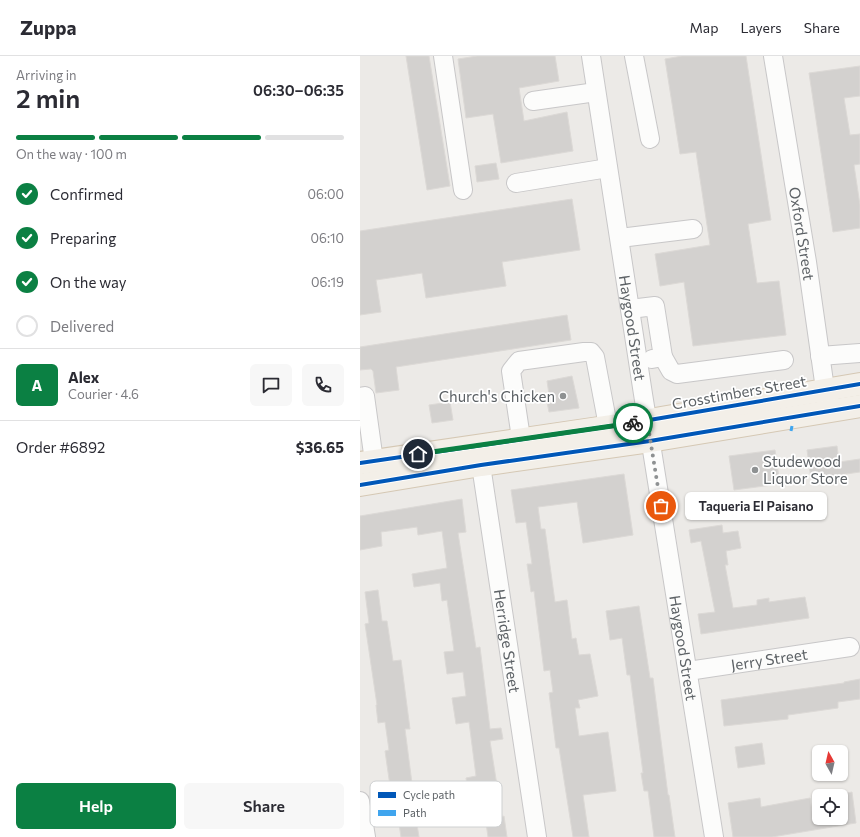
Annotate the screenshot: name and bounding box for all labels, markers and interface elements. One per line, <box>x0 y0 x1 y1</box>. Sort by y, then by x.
text: Zuppa <box>20 16 76 39</box>
text: Map <box>690 19 718 36</box>
text: Layers <box>740 19 782 36</box>
text: Share <box>804 19 840 36</box>
text: Arriving in <box>16 67 76 83</box>
text: 06:30–06:35 <box>253 81 344 99</box>
text: 2 min <box>16 82 80 113</box>
text: On the way · 100 m <box>16 146 127 162</box>
icon: check <box>16 183 38 205</box>
text: Confirmed <box>50 185 123 203</box>
text: 06:00 <box>308 186 344 202</box>
street label: Oxford Street <box>786 186 818 281</box>
icon: check <box>16 227 38 249</box>
text: Preparing <box>50 229 116 247</box>
text: 06:10 <box>311 230 344 246</box>
icon: check <box>16 271 38 293</box>
text: On the way <box>50 273 127 291</box>
text: 06:19 <box>311 274 344 290</box>
street label: Haygood Street <box>616 274 650 382</box>
text: Delivered <box>50 317 114 335</box>
button: chat <box>250 364 292 406</box>
button: phone <box>302 364 344 406</box>
text: Alex <box>68 368 99 386</box>
street label: Crosstimbers Street <box>670 371 808 413</box>
text: A <box>32 376 42 394</box>
text: Courier · 4.6 <box>68 386 139 402</box>
place label: Church's Chicken <box>439 387 555 405</box>
marker: Church's Chicken <box>558 391 568 401</box>
courier <box>613 403 653 443</box>
icon: bike <box>622 412 644 434</box>
pin <box>401 437 435 471</box>
text: Order #6892 <box>16 438 105 456</box>
text: $36.65 <box>296 438 344 456</box>
icon: home <box>407 443 429 465</box>
place label: Studewood Liquor Store <box>763 452 848 487</box>
marker: Studewood Liquor Store <box>750 465 760 475</box>
pin <box>644 489 678 523</box>
callout: Taqueria El Paisano <box>685 492 827 520</box>
icon: bag <box>650 495 672 517</box>
text: Taqueria El Paisano <box>699 498 813 514</box>
street label: Herridge Street <box>491 588 524 694</box>
street label: Haygood Street <box>666 594 701 702</box>
street label: Jerry Street <box>730 644 809 674</box>
north arrow <box>812 745 848 781</box>
map controls <box>812 745 848 825</box>
legend <box>370 781 502 827</box>
button: Help <box>16 783 176 829</box>
button: Share <box>184 783 344 829</box>
text: Cycle path <box>403 788 455 801</box>
button: locate <box>812 789 848 825</box>
text: Path <box>403 806 426 819</box>

